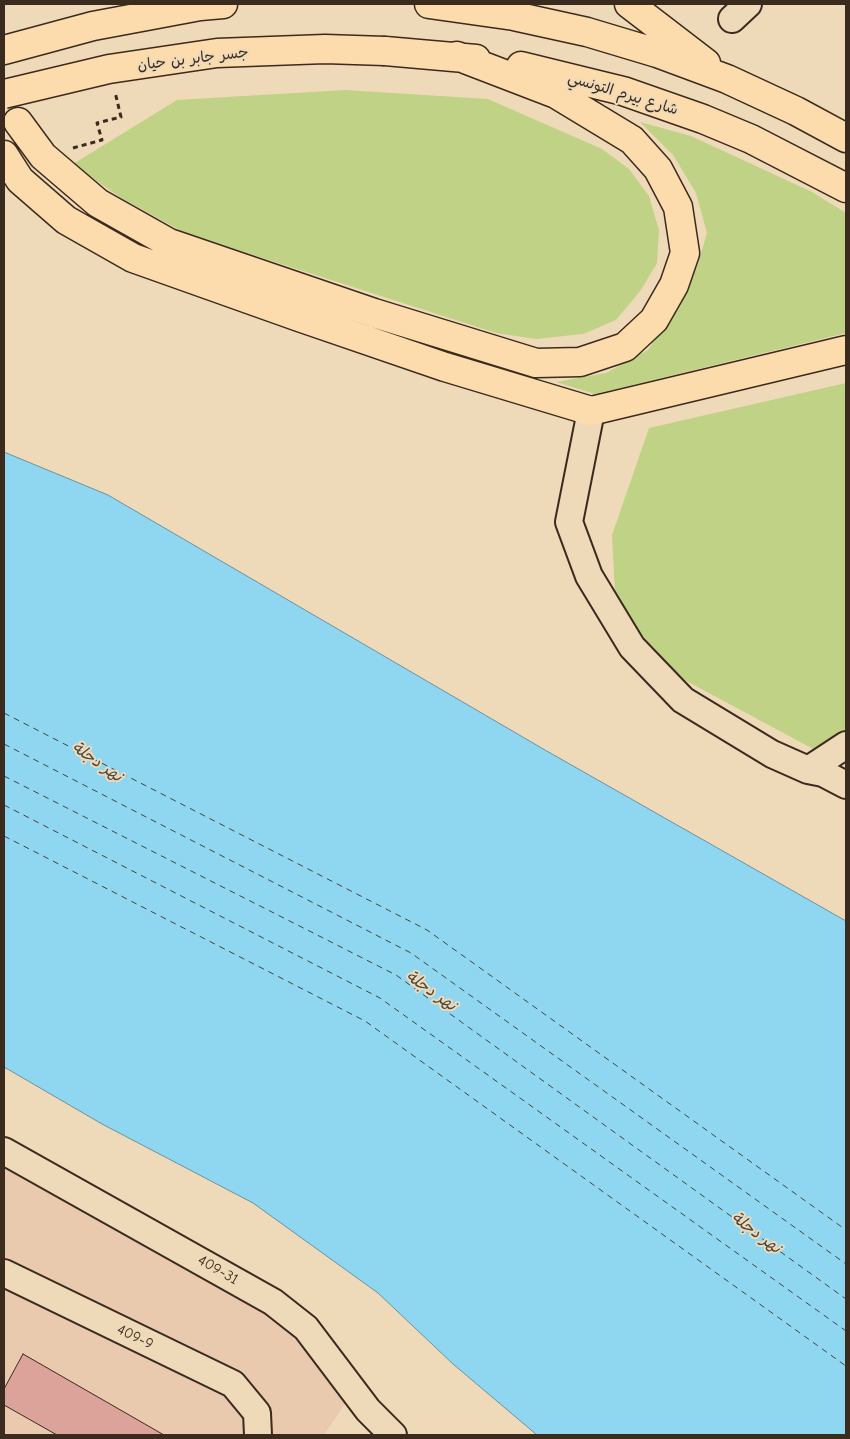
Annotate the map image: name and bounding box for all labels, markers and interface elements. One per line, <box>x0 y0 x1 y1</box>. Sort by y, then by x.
street label: جسر جابر بن حيان <box>136 43 250 75</box>
street label: شارع بيرم التونسي <box>566 69 680 119</box>
water label: نهر دجلة <box>68 738 126 786</box>
water label: نهر دجلة <box>402 967 460 1015</box>
water label: نهر دجلة <box>727 1208 785 1258</box>
street label: 409-31 <box>194 1251 242 1289</box>
street label: 409-9 <box>114 1321 156 1353</box>

